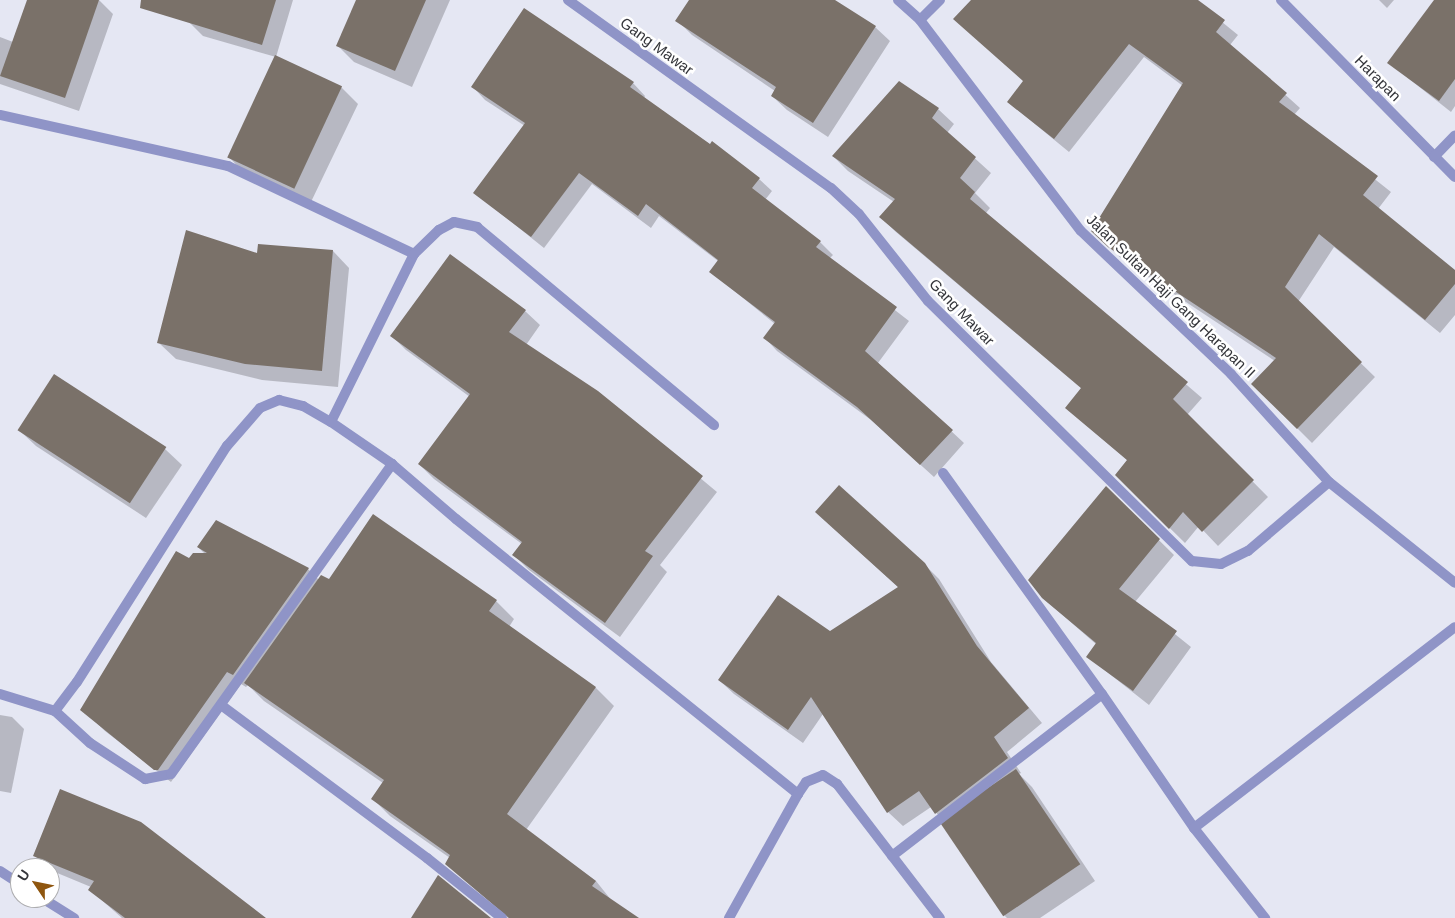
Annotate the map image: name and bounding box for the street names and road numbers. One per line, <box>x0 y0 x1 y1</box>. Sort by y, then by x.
street label: Gang Mawar <box>617 13 697 79</box>
street label: Harapan <box>1351 51 1405 105</box>
street label: Jalan Sultan Haji Gang Harapan II <box>1083 210 1259 382</box>
street label: Gang Mawar <box>926 275 998 349</box>

